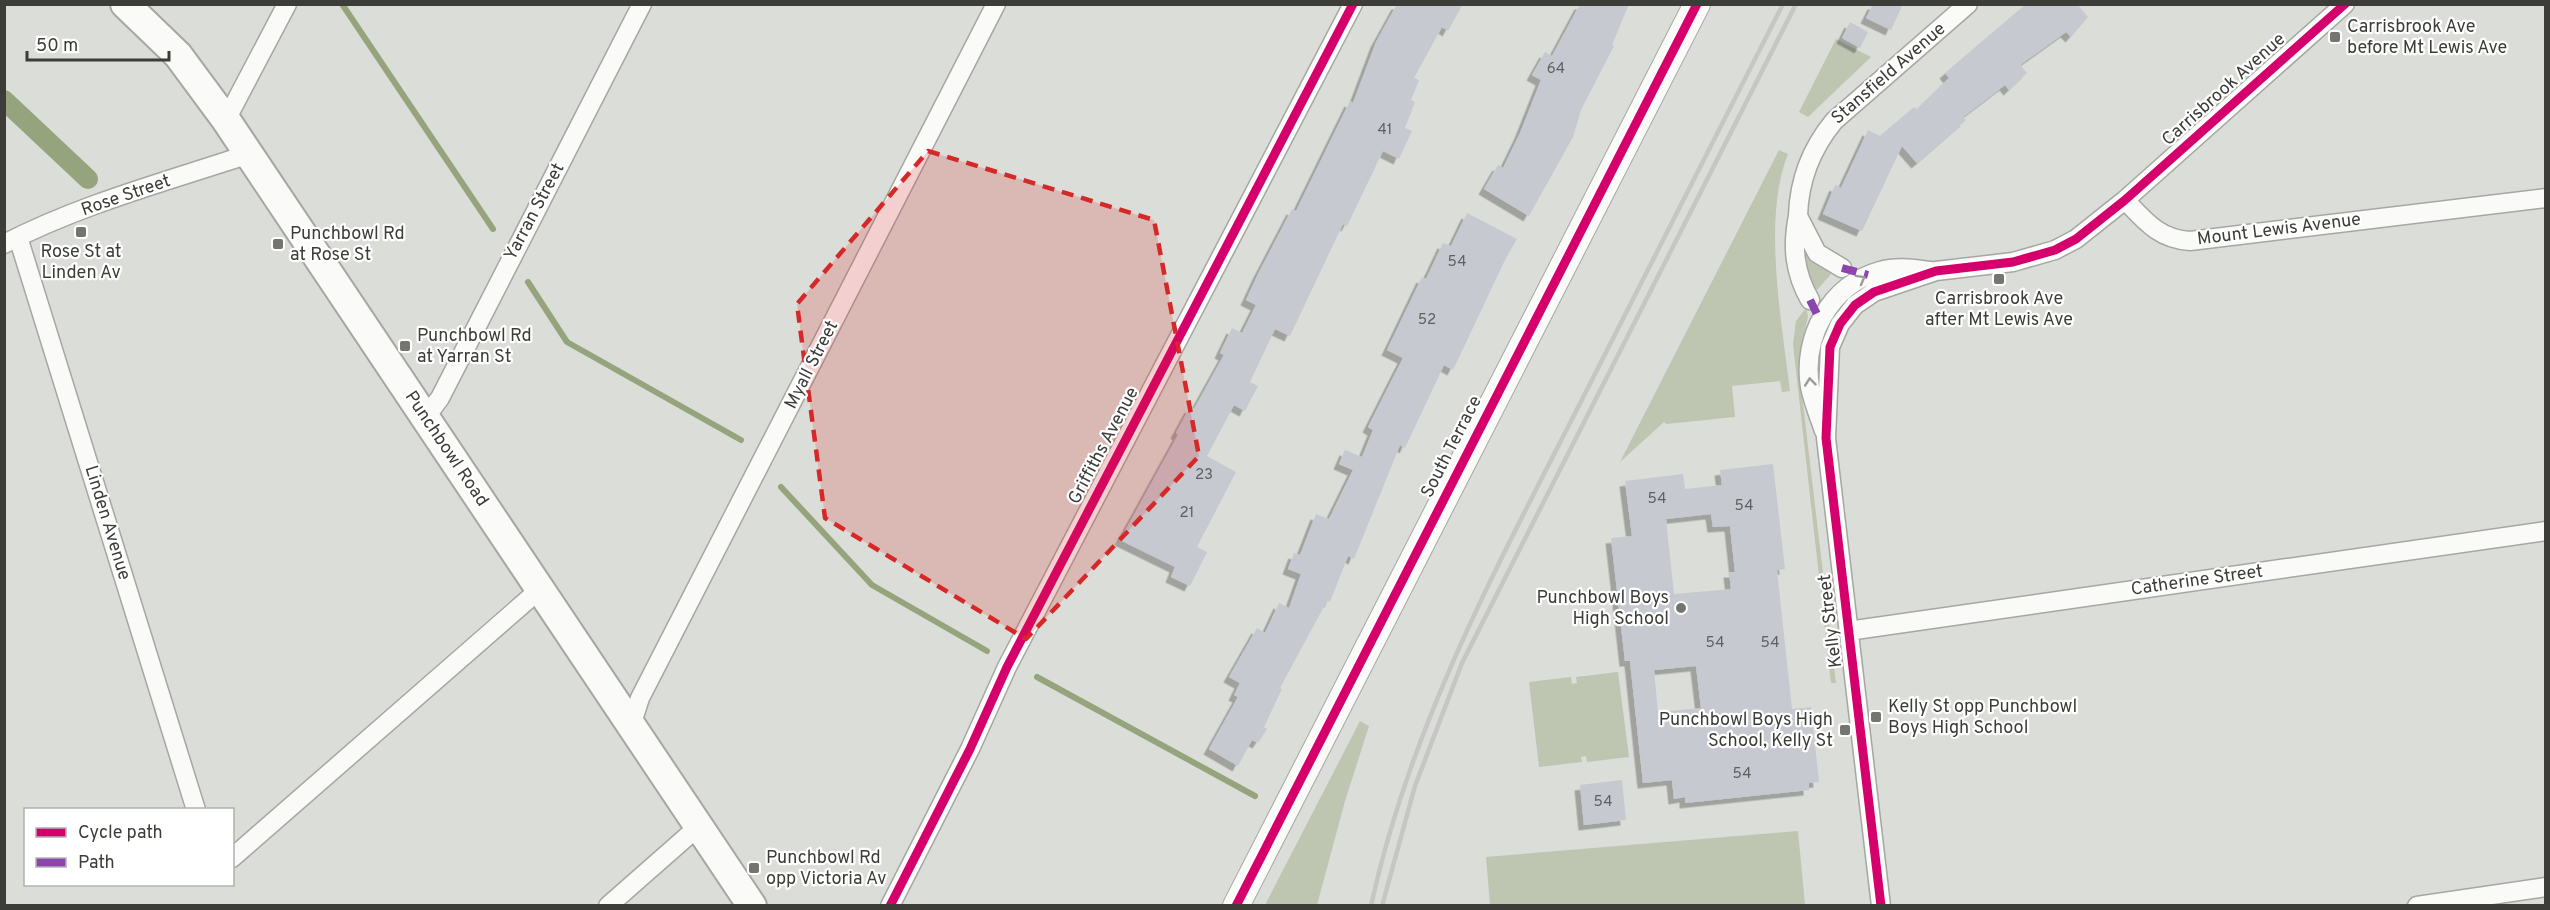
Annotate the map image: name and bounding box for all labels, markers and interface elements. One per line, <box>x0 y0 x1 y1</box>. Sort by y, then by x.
place label: Carrisbrook Ave before Mt Lewis Ave <box>2347 16 2507 60</box>
street label: Stansfield Avenue <box>1827 18 1951 130</box>
scale bar <box>27 24 170 62</box>
street label: Carrisbrook Avenue <box>2157 28 2291 152</box>
marker: Carrisbrook Ave before Mt Lewis Ave <box>2328 30 2342 44</box>
text: 50 m <box>36 35 78 58</box>
house number: 64 <box>1547 60 1565 79</box>
house number: 41 <box>1378 121 1392 140</box>
street label: Yarran Street <box>500 159 570 265</box>
street label: Rose Street <box>78 170 174 222</box>
street label: Mount Lewis Avenue <box>2196 209 2362 251</box>
place label: Punchbowl Rd at Rose St <box>290 223 405 267</box>
marker: Rose St at Linden Av <box>74 225 88 239</box>
marker: Punchbowl Rd at Rose St <box>271 237 285 251</box>
place label: Rose St at Linden Av <box>40 241 122 285</box>
house number: 54 <box>1448 253 1466 272</box>
marker: Carrisbrook Ave after Mt Lewis Ave <box>1992 272 2006 286</box>
one-way arrow <box>1854 275 1865 286</box>
place label: Carrisbrook Ave after Mt Lewis Ave <box>1925 288 2073 332</box>
house number: 52 <box>1418 311 1436 330</box>
street label: Myall Street <box>780 317 844 413</box>
place label: Punchbowl Rd at Yarran St <box>417 325 532 369</box>
marker: Punchbowl Rd at Yarran St <box>398 339 412 353</box>
one-way arrow <box>1804 378 1817 387</box>
street label: Griffiths Avenue <box>1063 384 1145 508</box>
street label: Punchbowl Road <box>399 387 493 511</box>
street label: South Terrace <box>1416 392 1488 502</box>
street label: Linden Avenue <box>79 463 135 583</box>
house number: 23 <box>1195 466 1213 485</box>
house number: 54 <box>1648 490 1666 509</box>
house number: 54 <box>1735 497 1753 516</box>
house number: 21 <box>1180 504 1194 523</box>
street label: Catherine Street <box>2130 560 2264 602</box>
street label: Kelly Street <box>1814 573 1848 669</box>
place label: Punchbowl Boys High School <box>1537 587 1669 631</box>
marker: Punchbowl Boys High School <box>1674 601 1688 615</box>
house number: 54 <box>1706 634 1724 653</box>
house number: 54 <box>1761 634 1779 653</box>
place label: Kelly St opp Punchbowl Boys High School <box>1888 696 2077 740</box>
place label: Punchbowl Boys High School, Kelly St <box>1659 709 1833 753</box>
marker: Kelly St opp Punchbowl Boys High School <box>1869 710 1883 724</box>
marker: Punchbowl Boys High School, Kelly St <box>1838 723 1852 737</box>
house number: 54 <box>1733 765 1751 784</box>
house number: 54 <box>1594 793 1612 812</box>
legend <box>24 808 234 886</box>
text: Cycle path <box>78 822 163 845</box>
place label: Punchbowl Rd opp Victoria Av <box>766 847 886 891</box>
text: Path <box>78 852 115 875</box>
marker: Punchbowl Rd opp Victoria Av <box>747 861 761 875</box>

